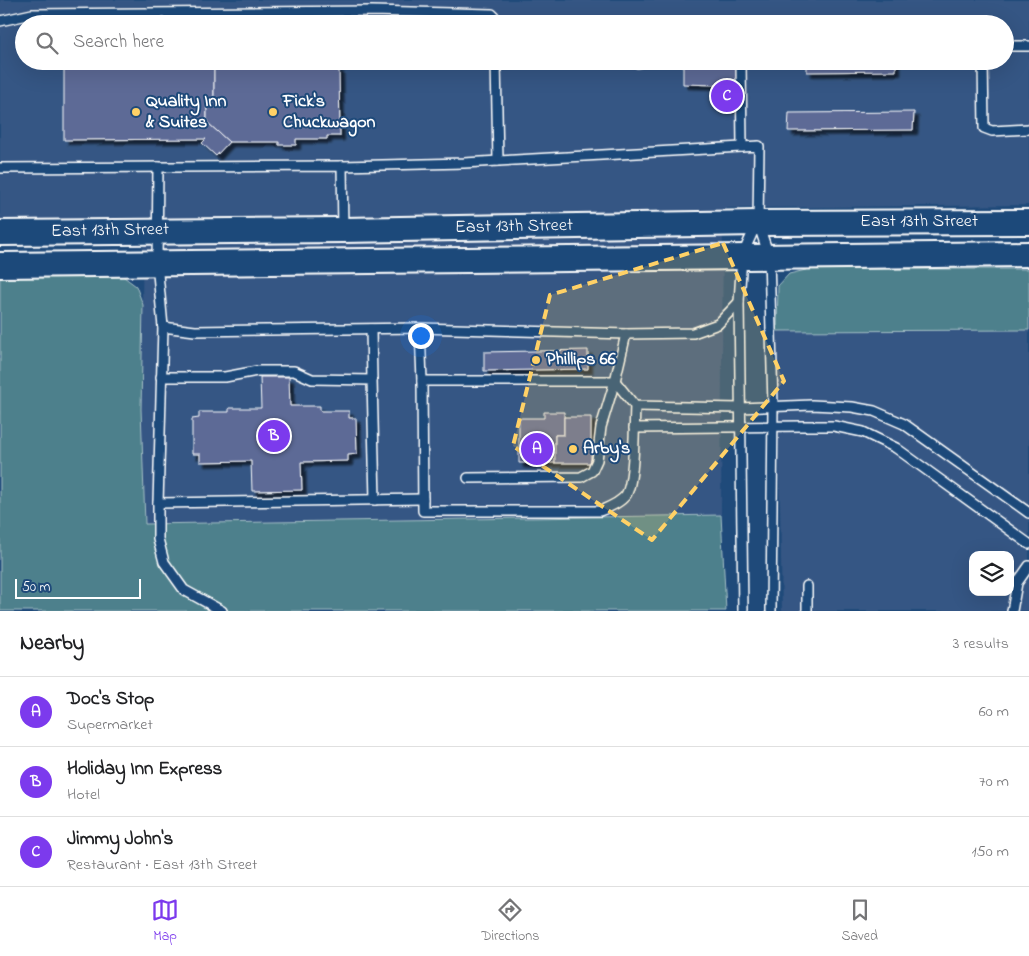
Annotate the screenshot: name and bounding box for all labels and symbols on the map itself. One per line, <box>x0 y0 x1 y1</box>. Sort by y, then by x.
pin: C <box>711 77 743 115</box>
place label: Quality Inn & Suites <box>145 89 226 136</box>
place label: Fick's Chuckwagon <box>282 89 376 137</box>
marker: Quality Inn & Suites <box>130 106 142 118</box>
marker: Fick's Chuckwagon <box>267 106 279 118</box>
street label: East 13th Street <box>860 209 978 235</box>
street label: East 13th Street <box>455 213 573 241</box>
street label: East 13th Street <box>51 217 169 245</box>
your location <box>408 323 434 349</box>
place label: Phillips 66 <box>546 347 616 373</box>
marker: Phillips 66 <box>530 354 542 366</box>
pin: B <box>258 417 290 455</box>
pin: A <box>521 430 553 468</box>
place label: Arby's <box>583 436 630 463</box>
marker: Arby's <box>567 443 579 455</box>
scale bar <box>15 576 141 599</box>

